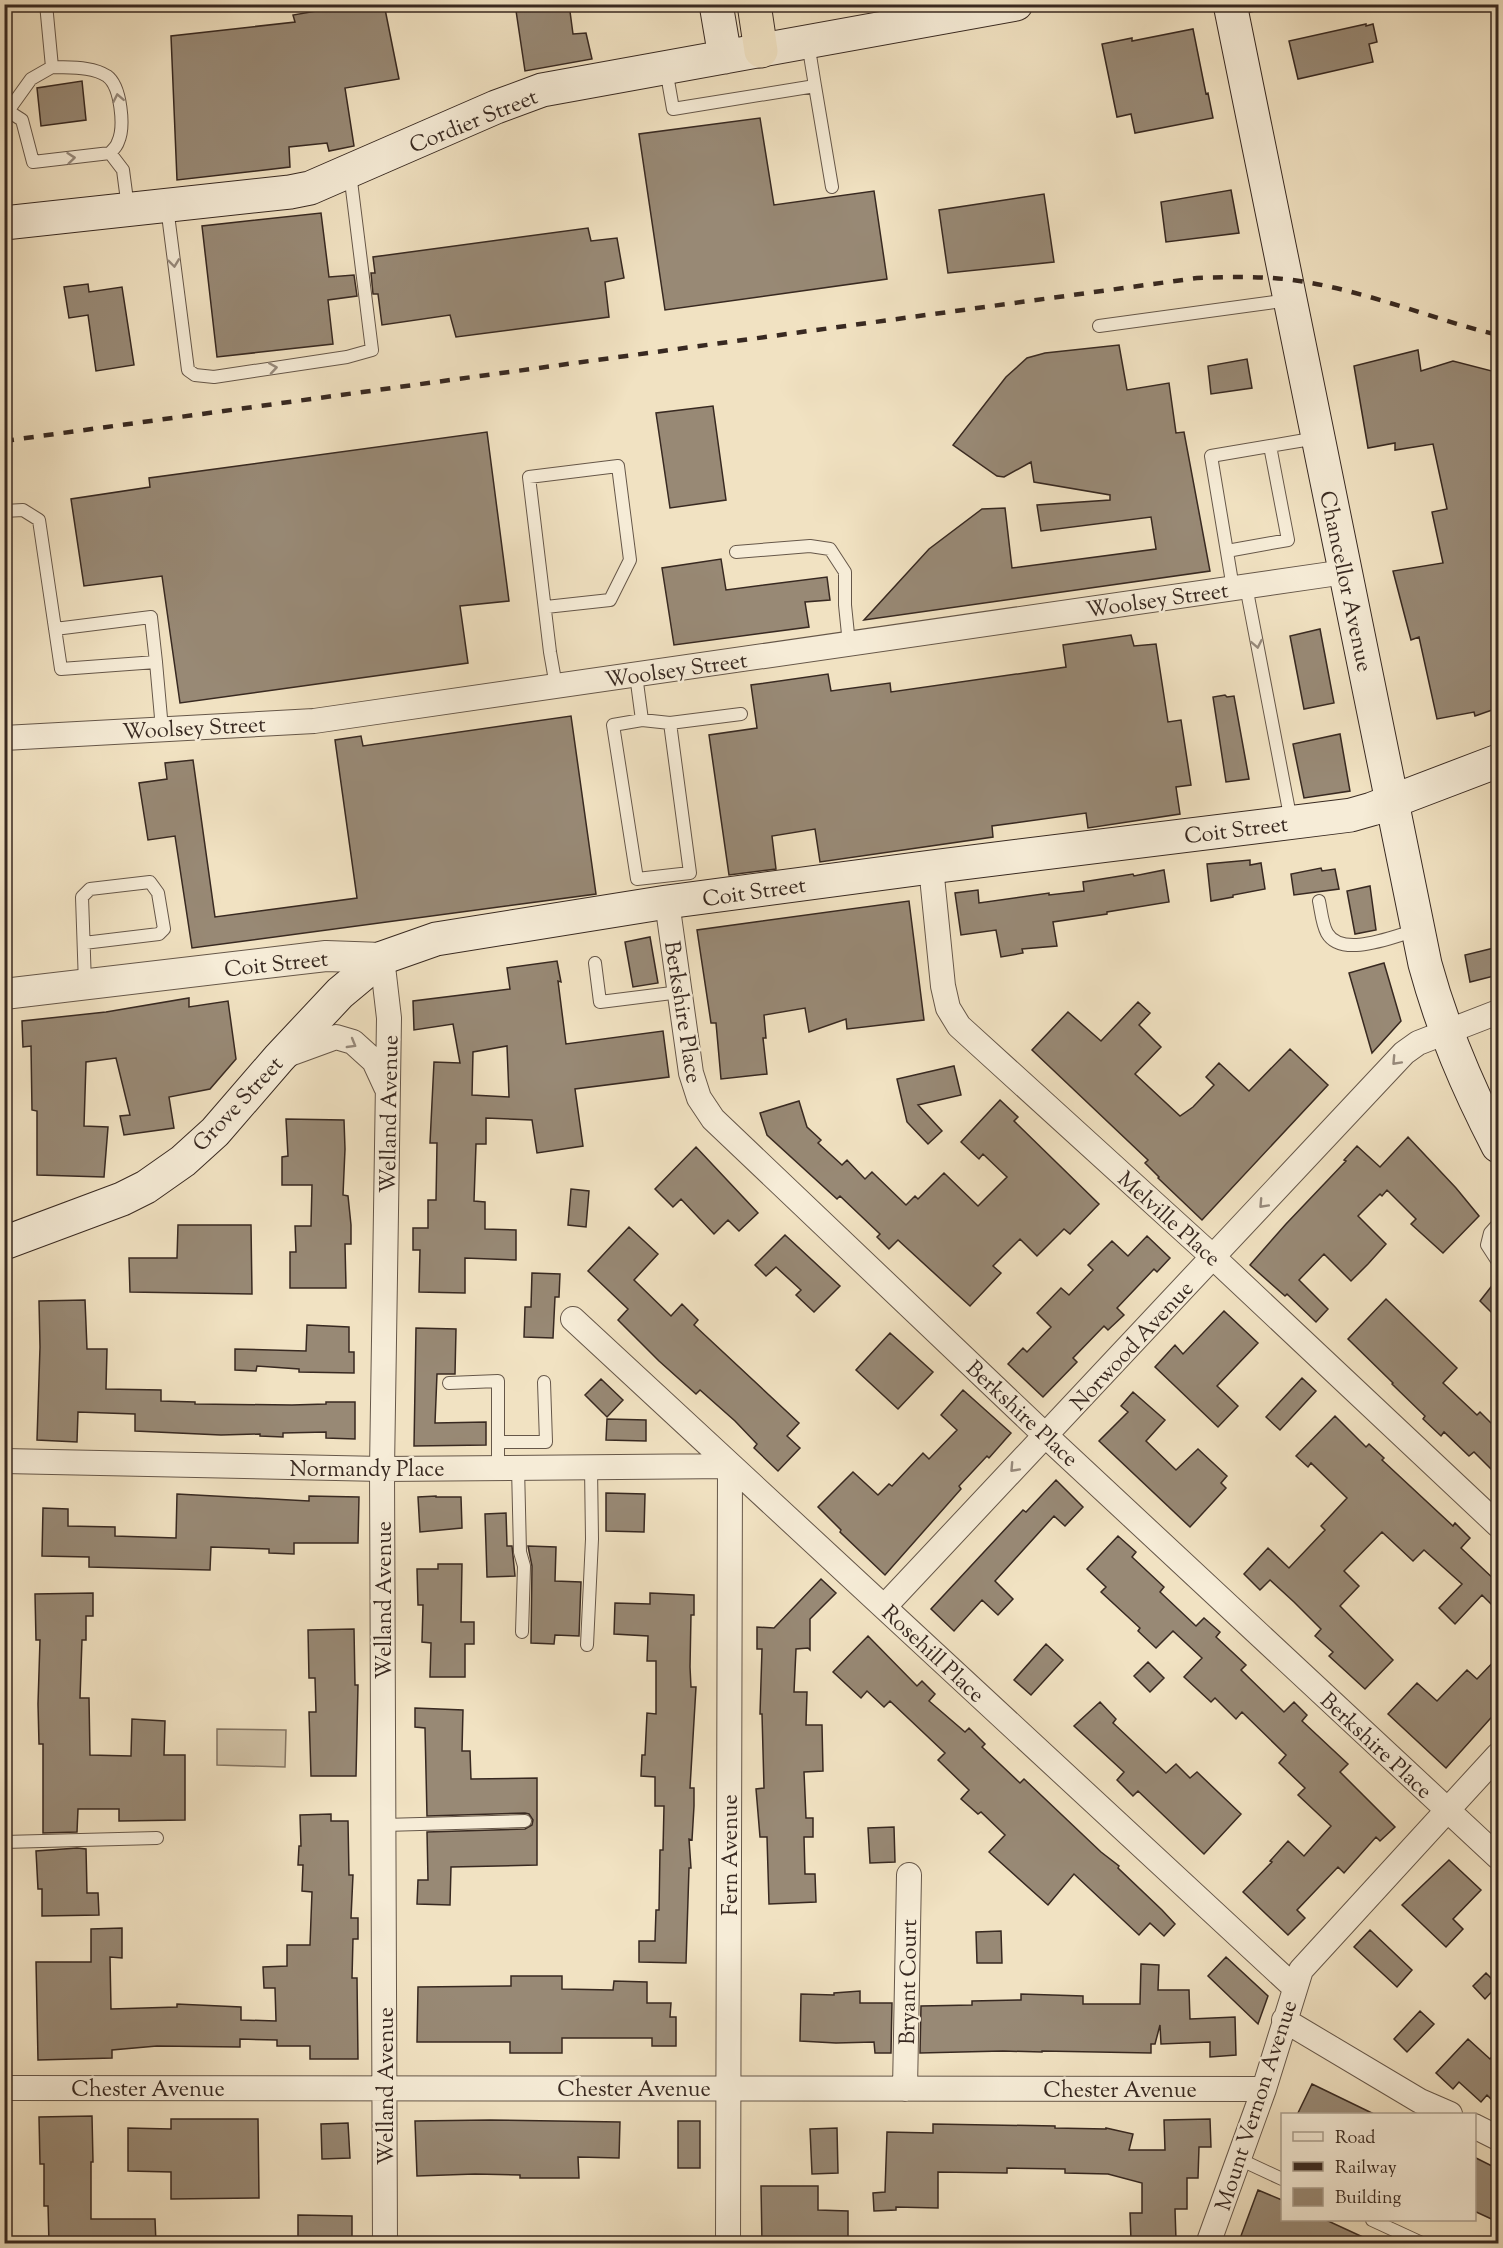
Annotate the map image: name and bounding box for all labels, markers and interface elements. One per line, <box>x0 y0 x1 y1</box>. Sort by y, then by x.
street label: Cordier Street <box>405 82 544 163</box>
one-way arrow <box>112 94 125 104</box>
one-way arrow <box>67 152 76 165</box>
one-way arrow <box>168 259 180 268</box>
one-way arrow <box>268 362 278 375</box>
street label: Chancellor Avenue <box>1309 488 1379 675</box>
street label: Woolsey Street <box>1084 576 1231 628</box>
one-way arrow <box>1250 638 1263 648</box>
street label: Woolsey Street <box>603 646 750 698</box>
street label: Woolsey Street <box>122 710 267 750</box>
street label: Coit Street <box>1183 810 1291 854</box>
street label: Coit Street <box>701 871 809 917</box>
street label: Berkshire Place <box>654 939 708 1086</box>
street label: Coit Street <box>223 945 330 987</box>
street label: Welland Avenue <box>374 1035 408 1193</box>
one-way arrow <box>346 1037 357 1048</box>
street label: Grove Street <box>186 1050 292 1160</box>
one-way arrow <box>1392 1055 1403 1065</box>
street label: Melville Place <box>1109 1165 1227 1275</box>
one-way arrow <box>1259 1196 1270 1207</box>
street label: Norwood Avenue <box>1064 1275 1202 1419</box>
street label: Berkshire Place <box>957 1354 1084 1476</box>
street label: Normandy Place <box>289 1455 445 1487</box>
one-way arrow <box>1010 1462 1021 1472</box>
street label: Welland Avenue <box>370 1521 402 1679</box>
street label: Rosehill Place <box>873 1599 991 1711</box>
street label: Berkshire Place <box>1311 1686 1438 1808</box>
street label: Fern Avenue <box>716 1794 748 1916</box>
street label: Bryant Court <box>893 1918 927 2045</box>
street label: Mount Vernon Avenue <box>1209 1997 1307 2215</box>
street label: Welland Avenue <box>372 2007 404 2165</box>
street label: Chester Avenue <box>71 2075 225 2107</box>
street label: Chester Avenue <box>557 2075 711 2107</box>
street label: Chester Avenue <box>1043 2076 1197 2108</box>
legend <box>1281 2113 1476 2221</box>
text: Road <box>1335 2126 1375 2152</box>
text: Railway <box>1335 2156 1397 2182</box>
text: Building <box>1335 2186 1401 2212</box>

